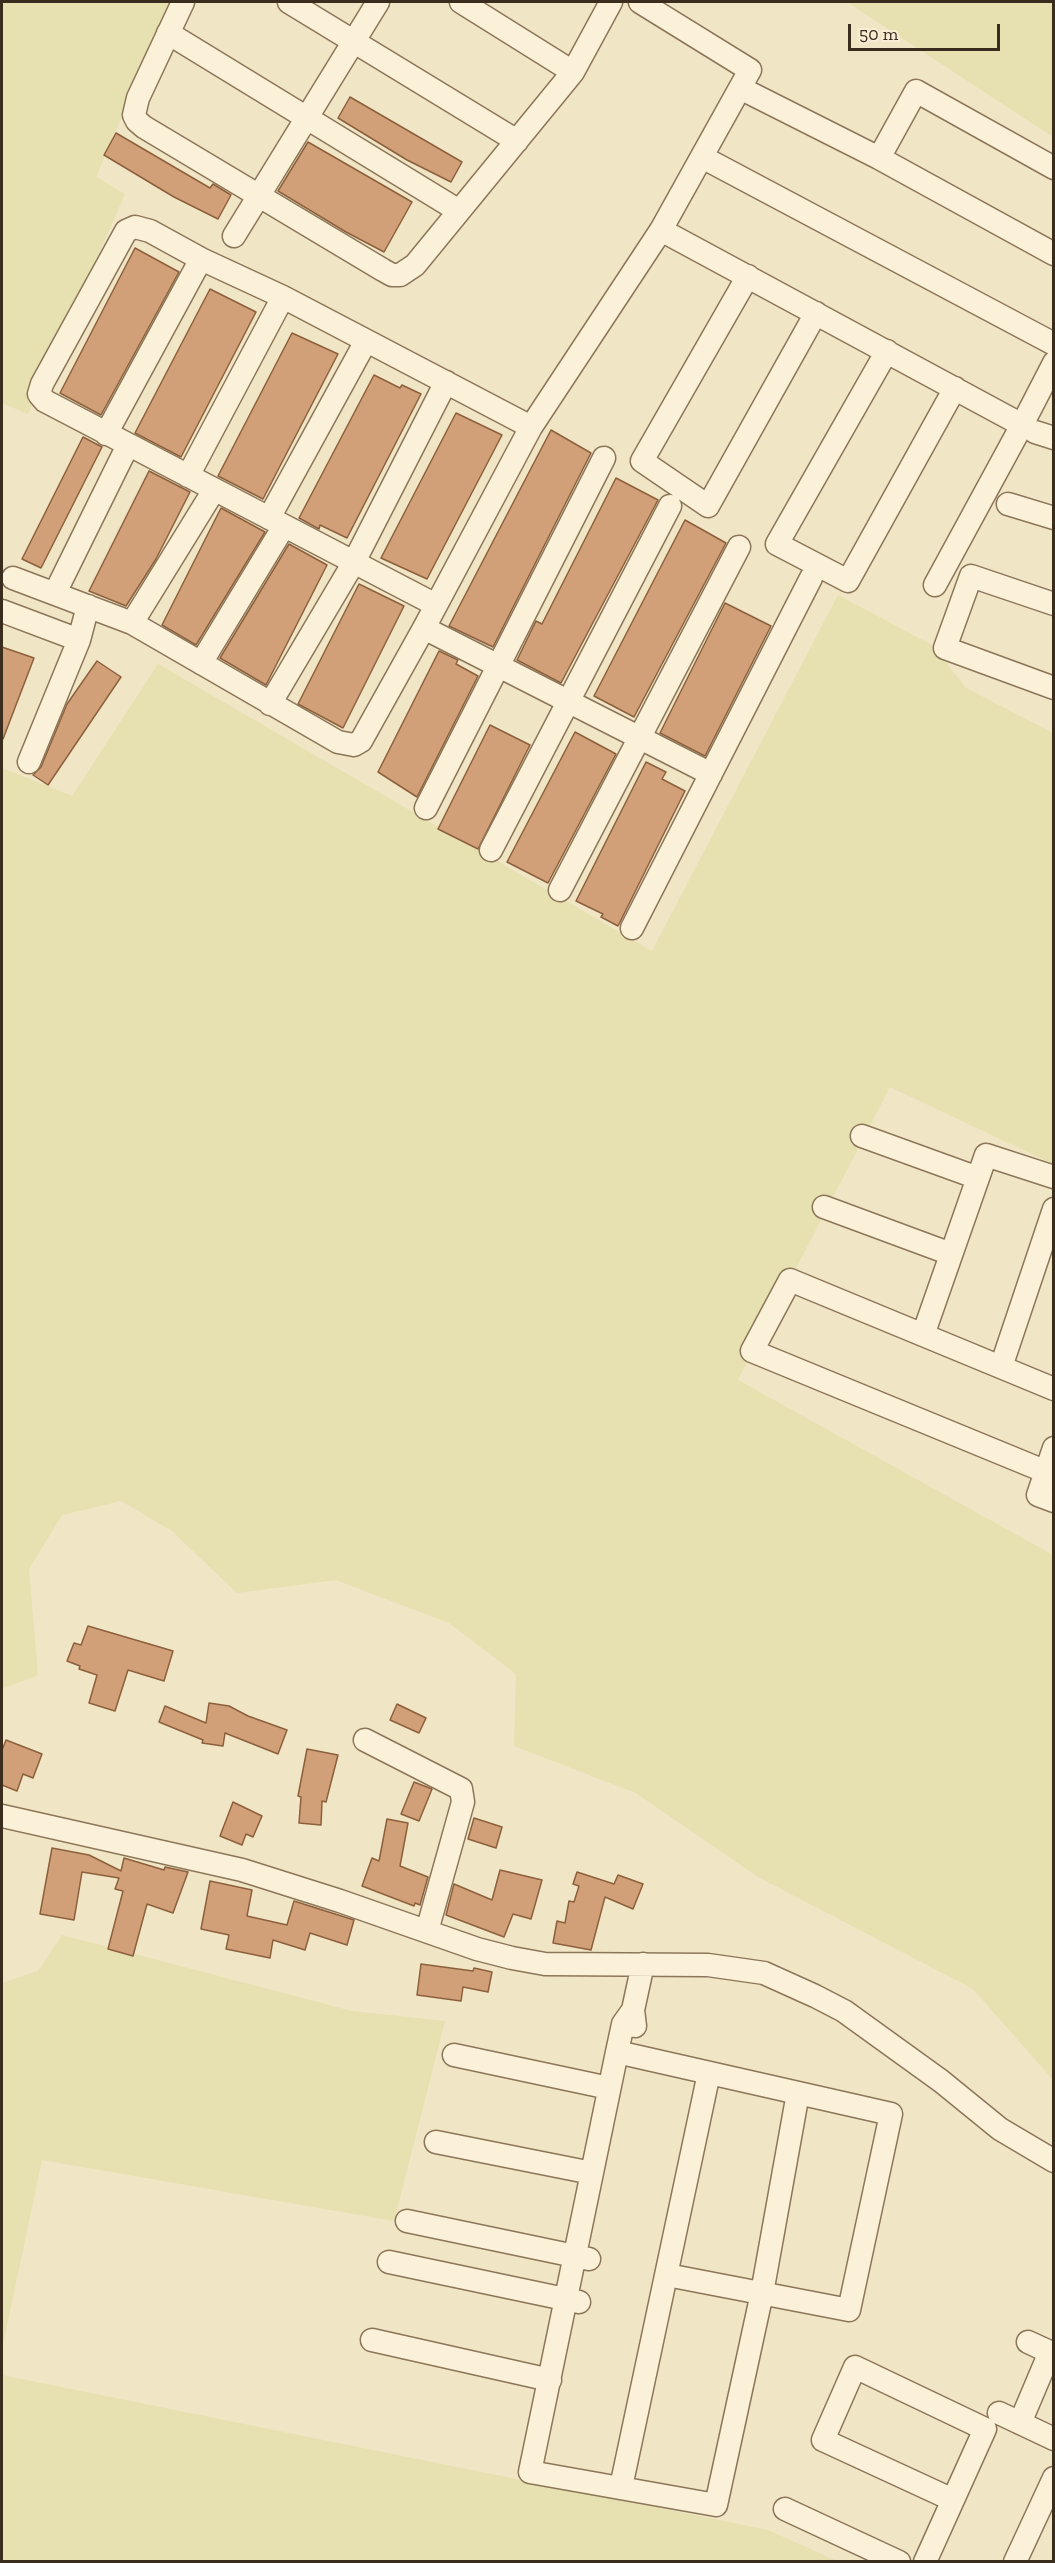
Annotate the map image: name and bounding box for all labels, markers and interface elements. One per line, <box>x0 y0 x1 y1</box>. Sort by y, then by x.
scale bar <box>851 12 1002 50</box>
text: 50 m <box>859 23 898 45</box>

